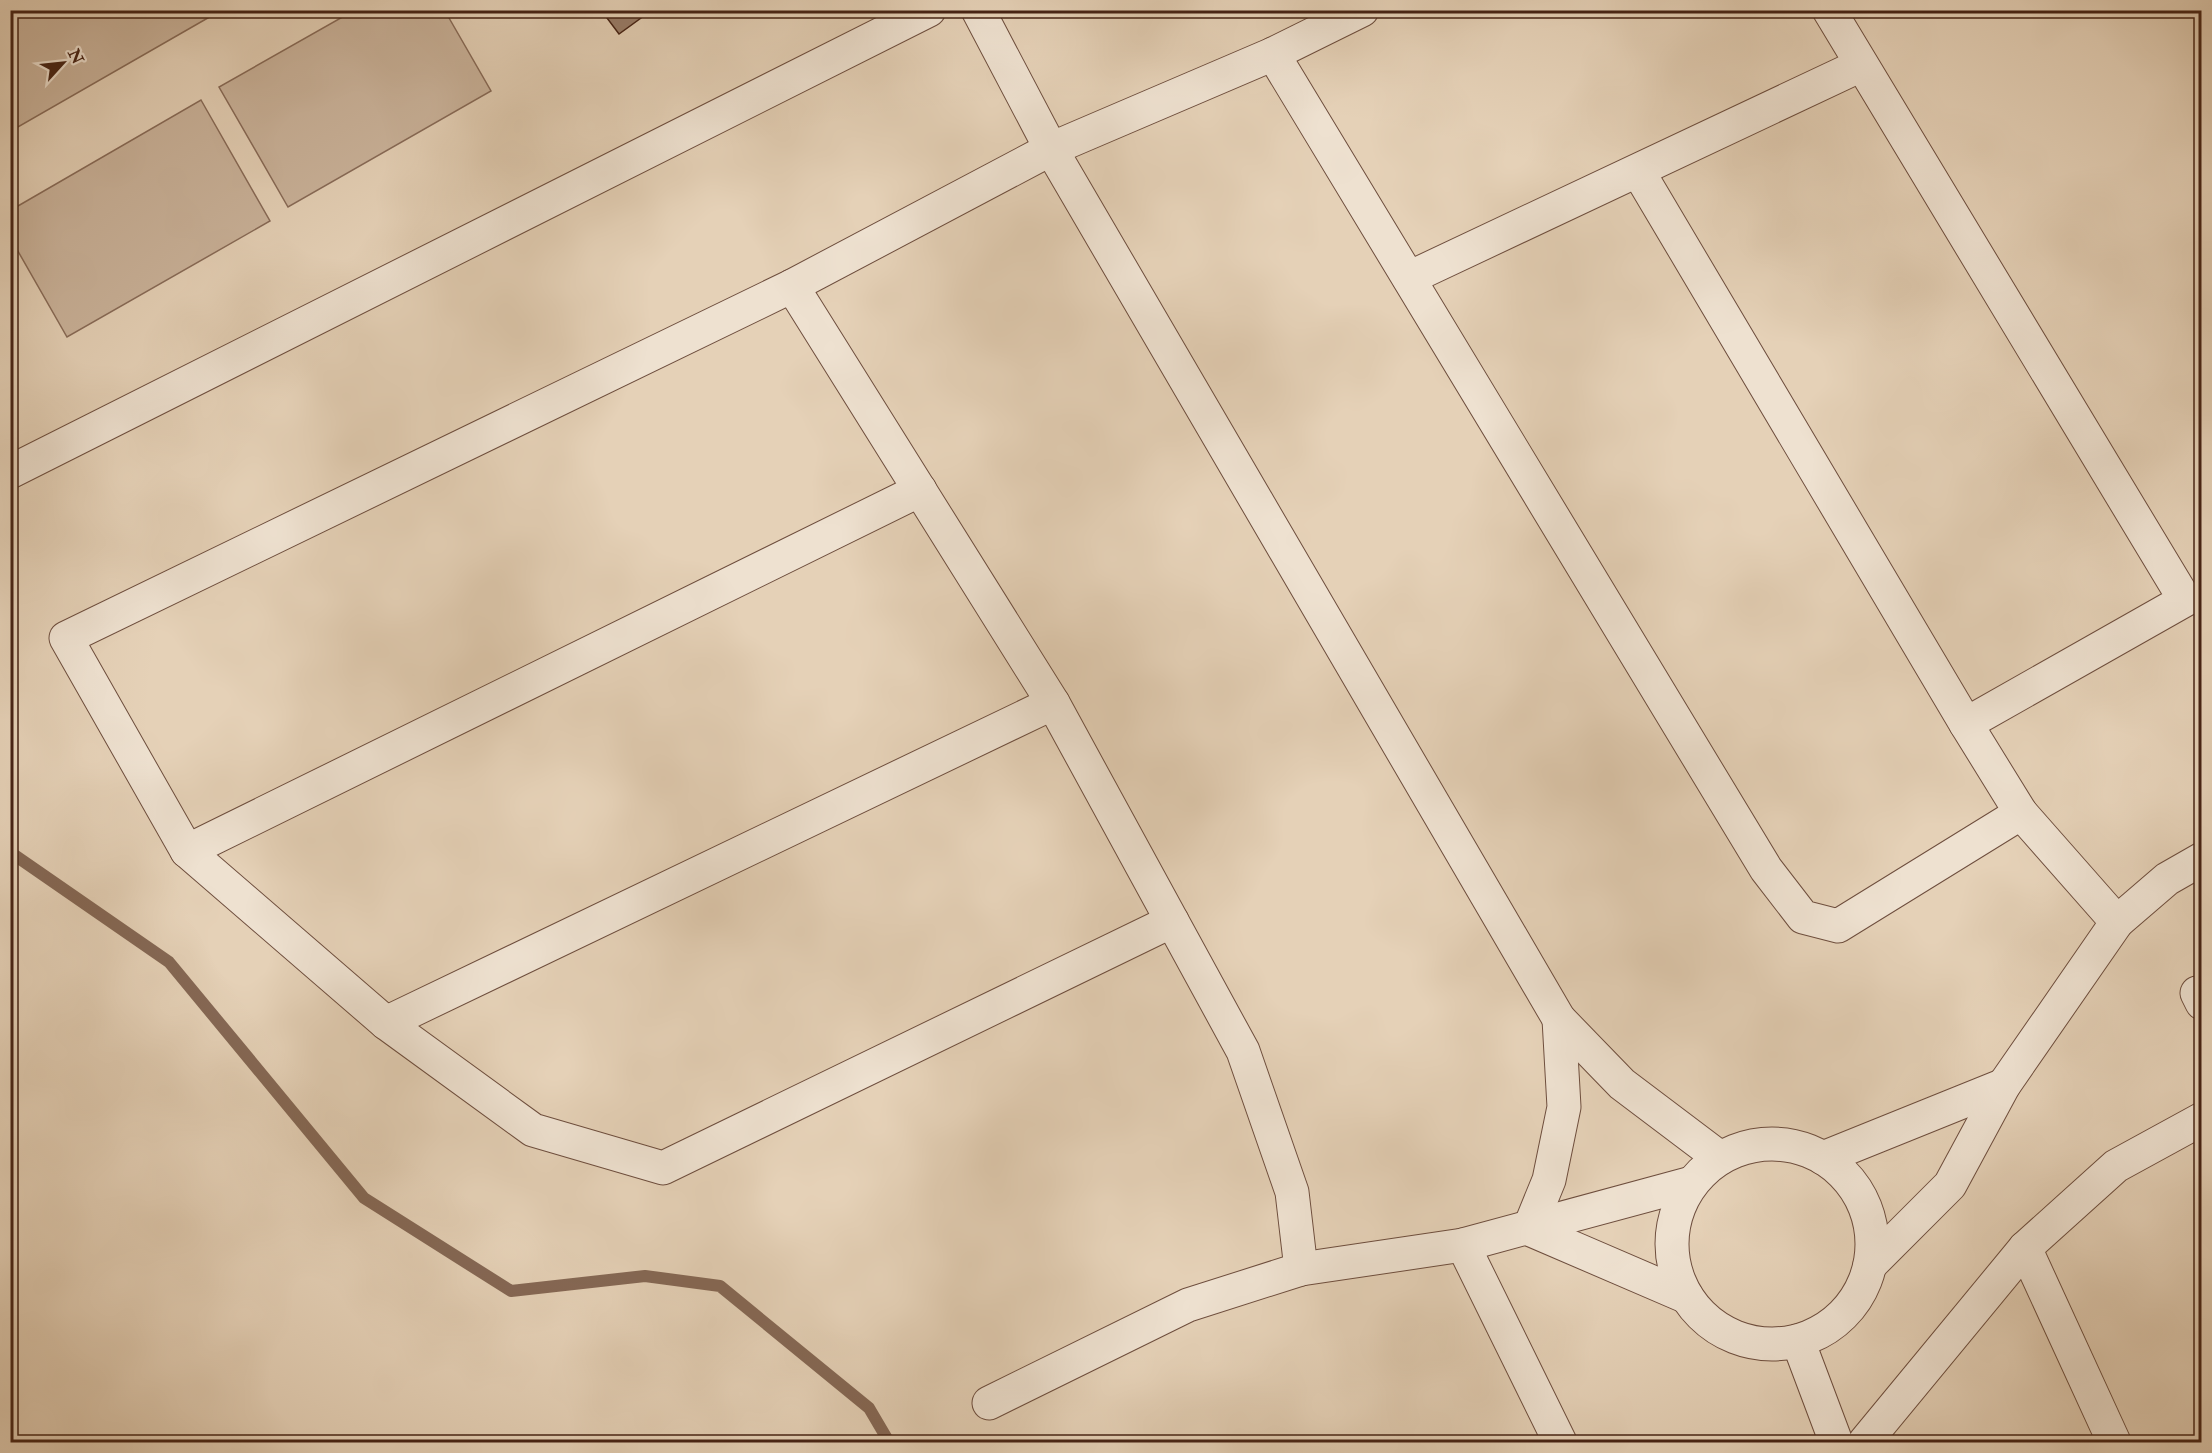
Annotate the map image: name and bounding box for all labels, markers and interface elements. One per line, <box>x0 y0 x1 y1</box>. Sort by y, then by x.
north arrow <box>33 33 93 93</box>
text: N <box>63 45 88 68</box>

